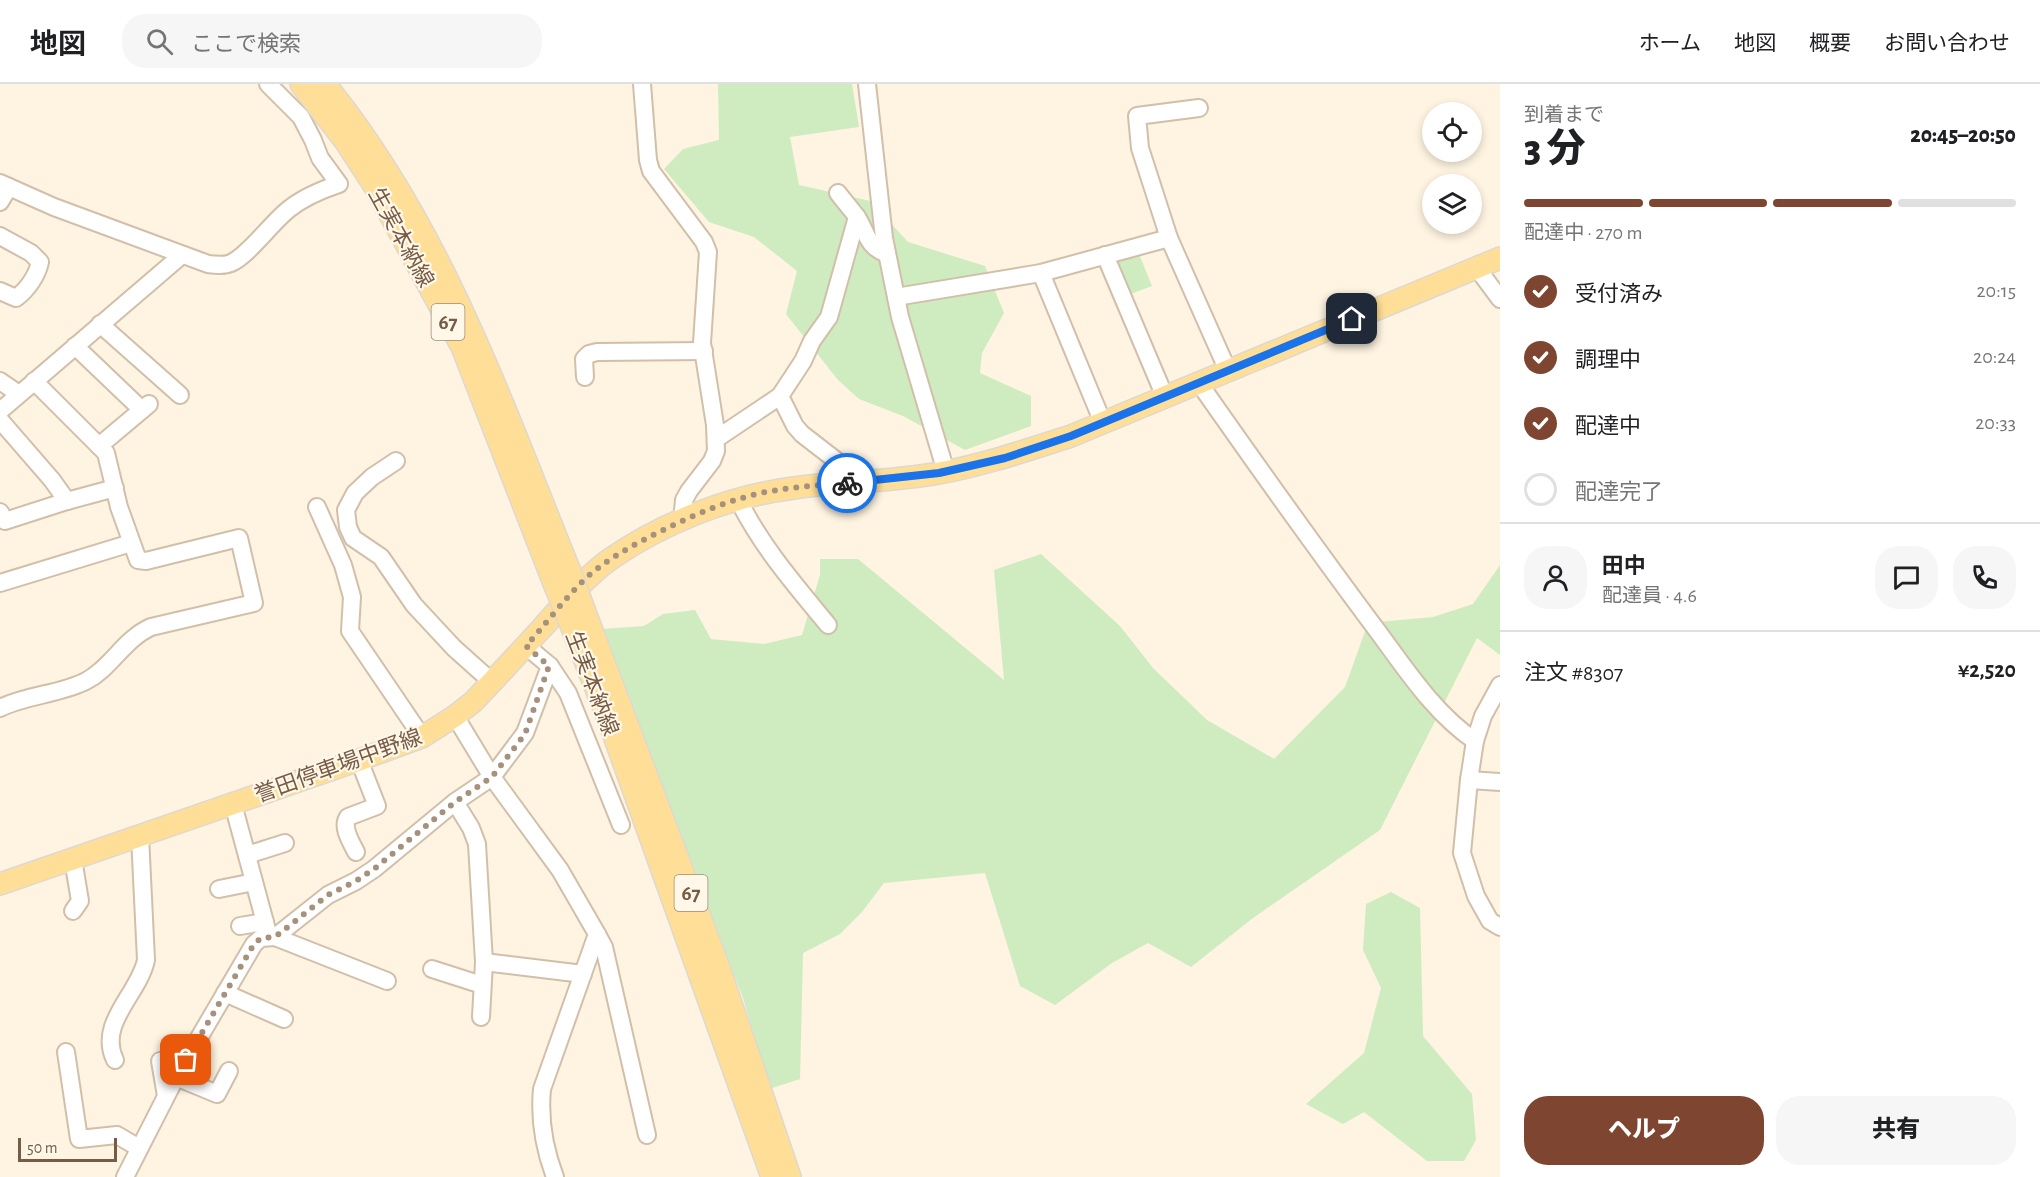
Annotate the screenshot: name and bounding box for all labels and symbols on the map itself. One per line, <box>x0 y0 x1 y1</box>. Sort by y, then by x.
street label: 生実本納線 <box>365 184 438 291</box>
pin <box>1326 293 1377 344</box>
road number: 67 <box>432 304 464 340</box>
courier <box>817 453 877 513</box>
street label: 生実本納線 <box>562 628 623 739</box>
street label: 誉田停車場中野線 <box>252 725 425 806</box>
road number: 67 <box>674 875 708 911</box>
pin <box>160 1034 211 1085</box>
scale bar <box>18 1135 117 1162</box>

